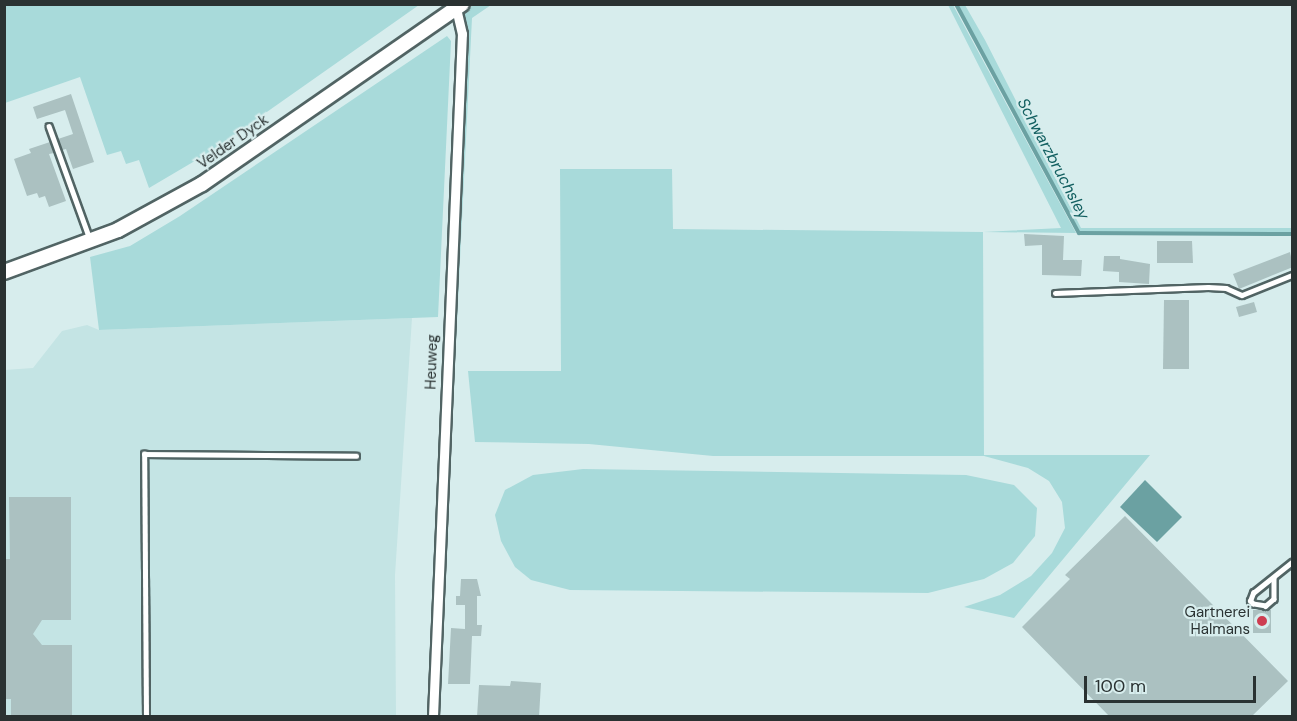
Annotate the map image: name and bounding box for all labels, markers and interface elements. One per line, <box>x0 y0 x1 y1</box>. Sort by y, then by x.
water label: Schwarzbruchsley <box>1013 95 1093 223</box>
street label: Velder Dyck <box>194 111 272 173</box>
street label: Heuweg <box>422 334 442 390</box>
place label: Gartnerei Halmans <box>1185 603 1250 638</box>
marker: Gartnerei Halmans <box>1255 614 1269 628</box>
scale bar <box>1087 664 1260 702</box>
text: 100 m <box>1095 674 1146 698</box>

